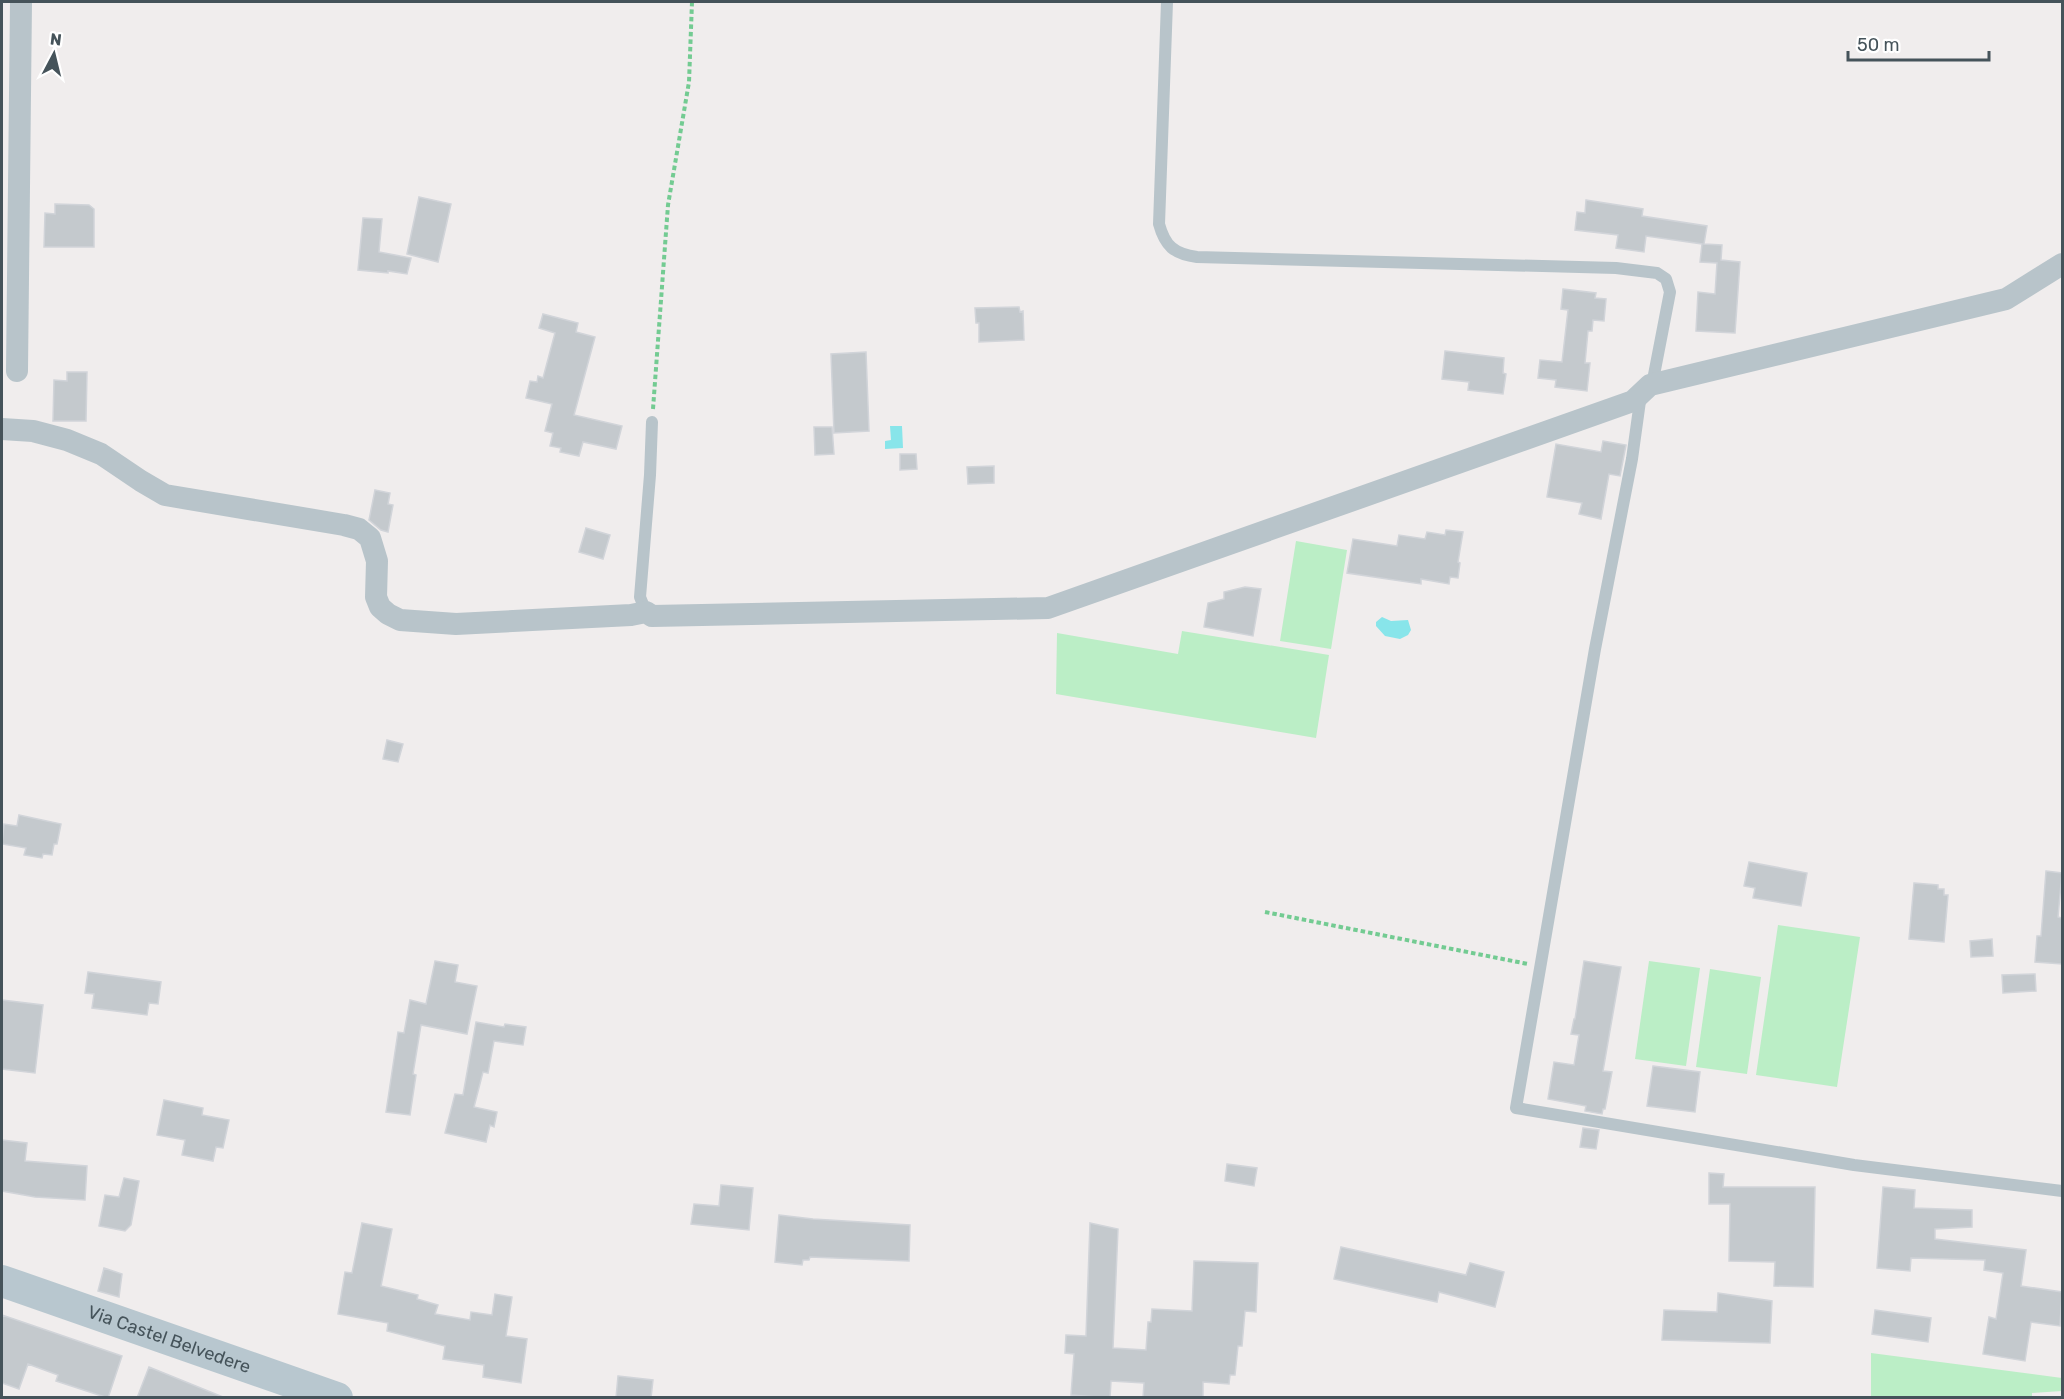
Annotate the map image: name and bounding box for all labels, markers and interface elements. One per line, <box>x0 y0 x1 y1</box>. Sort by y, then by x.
north arrow <box>24 24 84 84</box>
scale bar <box>1848 24 1989 62</box>
text: N <box>49 29 63 50</box>
text: 50 m <box>1857 34 1900 56</box>
street label: Via Castel Belvedere <box>85 1301 254 1378</box>

